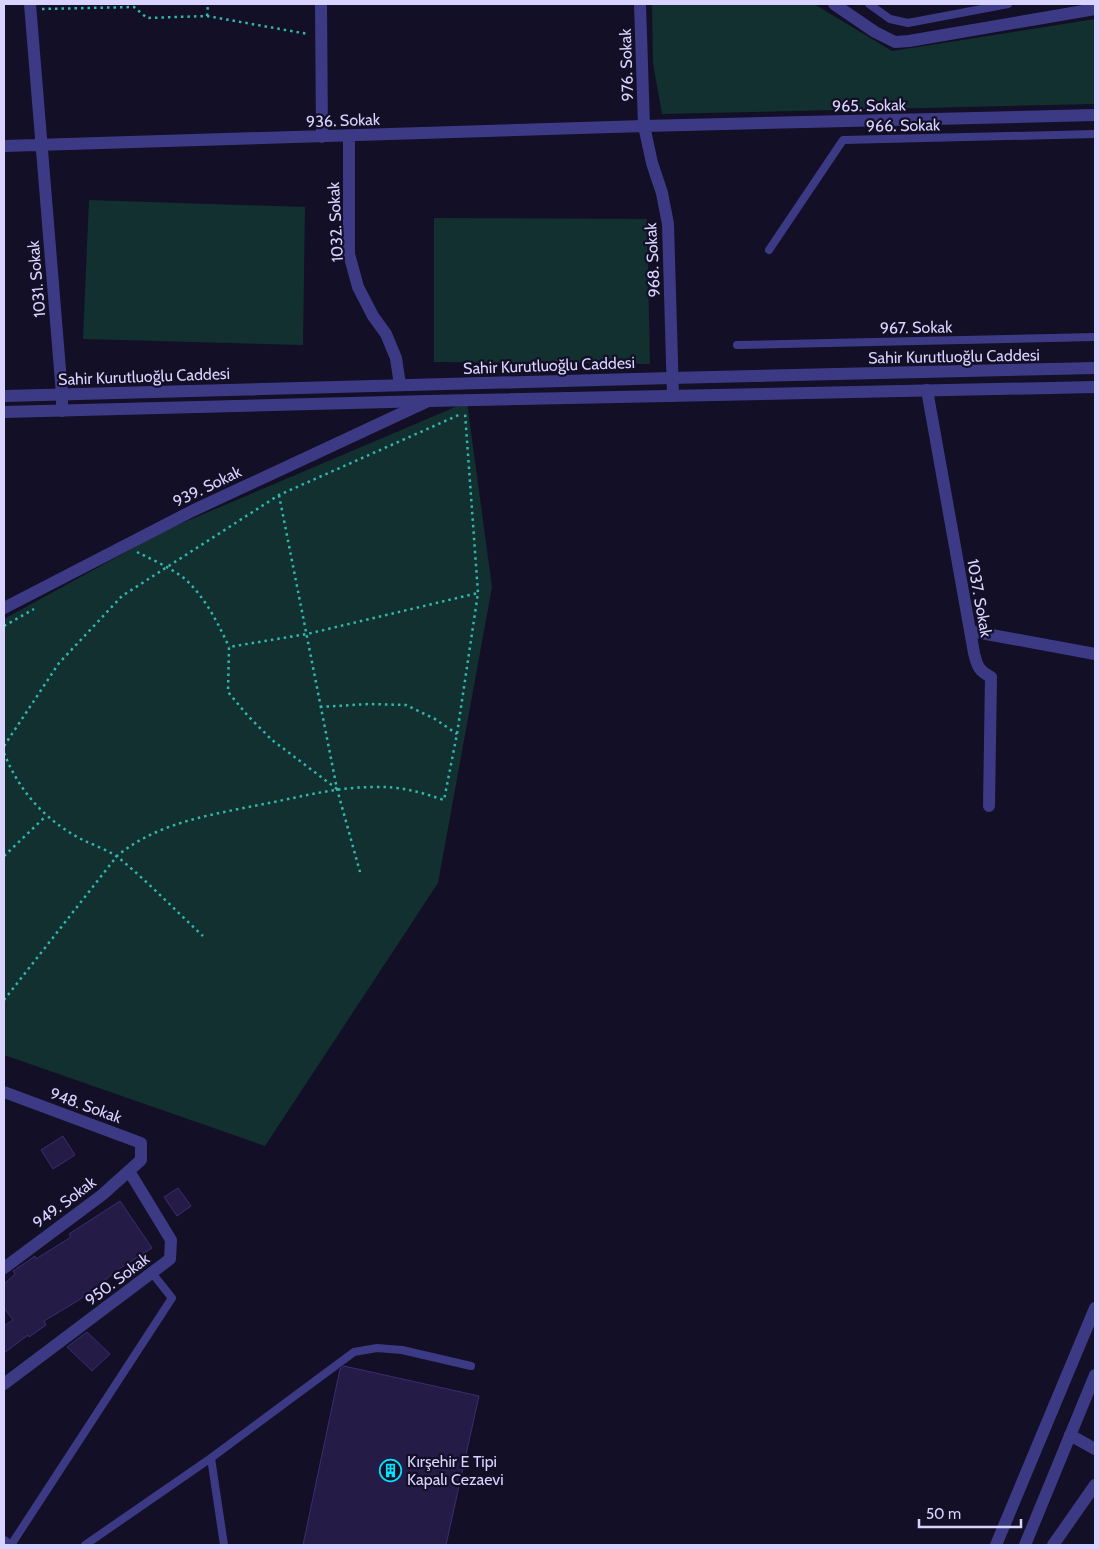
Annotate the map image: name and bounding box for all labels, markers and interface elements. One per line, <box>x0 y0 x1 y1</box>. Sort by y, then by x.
street label: 976. Sokak <box>616 27 637 102</box>
street label: 965. Sokak <box>832 95 907 116</box>
street label: 936. Sokak <box>306 110 381 131</box>
street label: 966. Sokak <box>866 115 941 136</box>
street label: 1032. Sokak <box>324 180 347 263</box>
street label: 968. Sokak <box>641 221 664 298</box>
street label: 1031. Sokak <box>24 239 49 318</box>
street label: 967. Sokak <box>880 317 953 338</box>
street label: Sahir Kurutluoğlu Caddesi <box>868 346 1040 367</box>
street label: Sahir Kurutluoğlu Caddesi <box>463 353 635 378</box>
street label: Sahir Kurutluoğlu Caddesi <box>58 364 230 389</box>
street label: 939. Sokak <box>170 461 245 511</box>
street label: 1037. Sokak <box>963 557 996 640</box>
street label: 948. Sokak <box>47 1084 125 1128</box>
street label: 949. Sokak <box>29 1172 100 1232</box>
street label: 950. Sokak <box>81 1249 154 1310</box>
place label: Kırşehir E Tipi Kapalı Cezaevi <box>407 1452 504 1489</box>
building icon: Kırşehir E Tipi Kapalı Cezaevi <box>379 1458 403 1482</box>
scale bar <box>919 1496 1022 1528</box>
text: 50 m <box>926 1505 961 1523</box>

